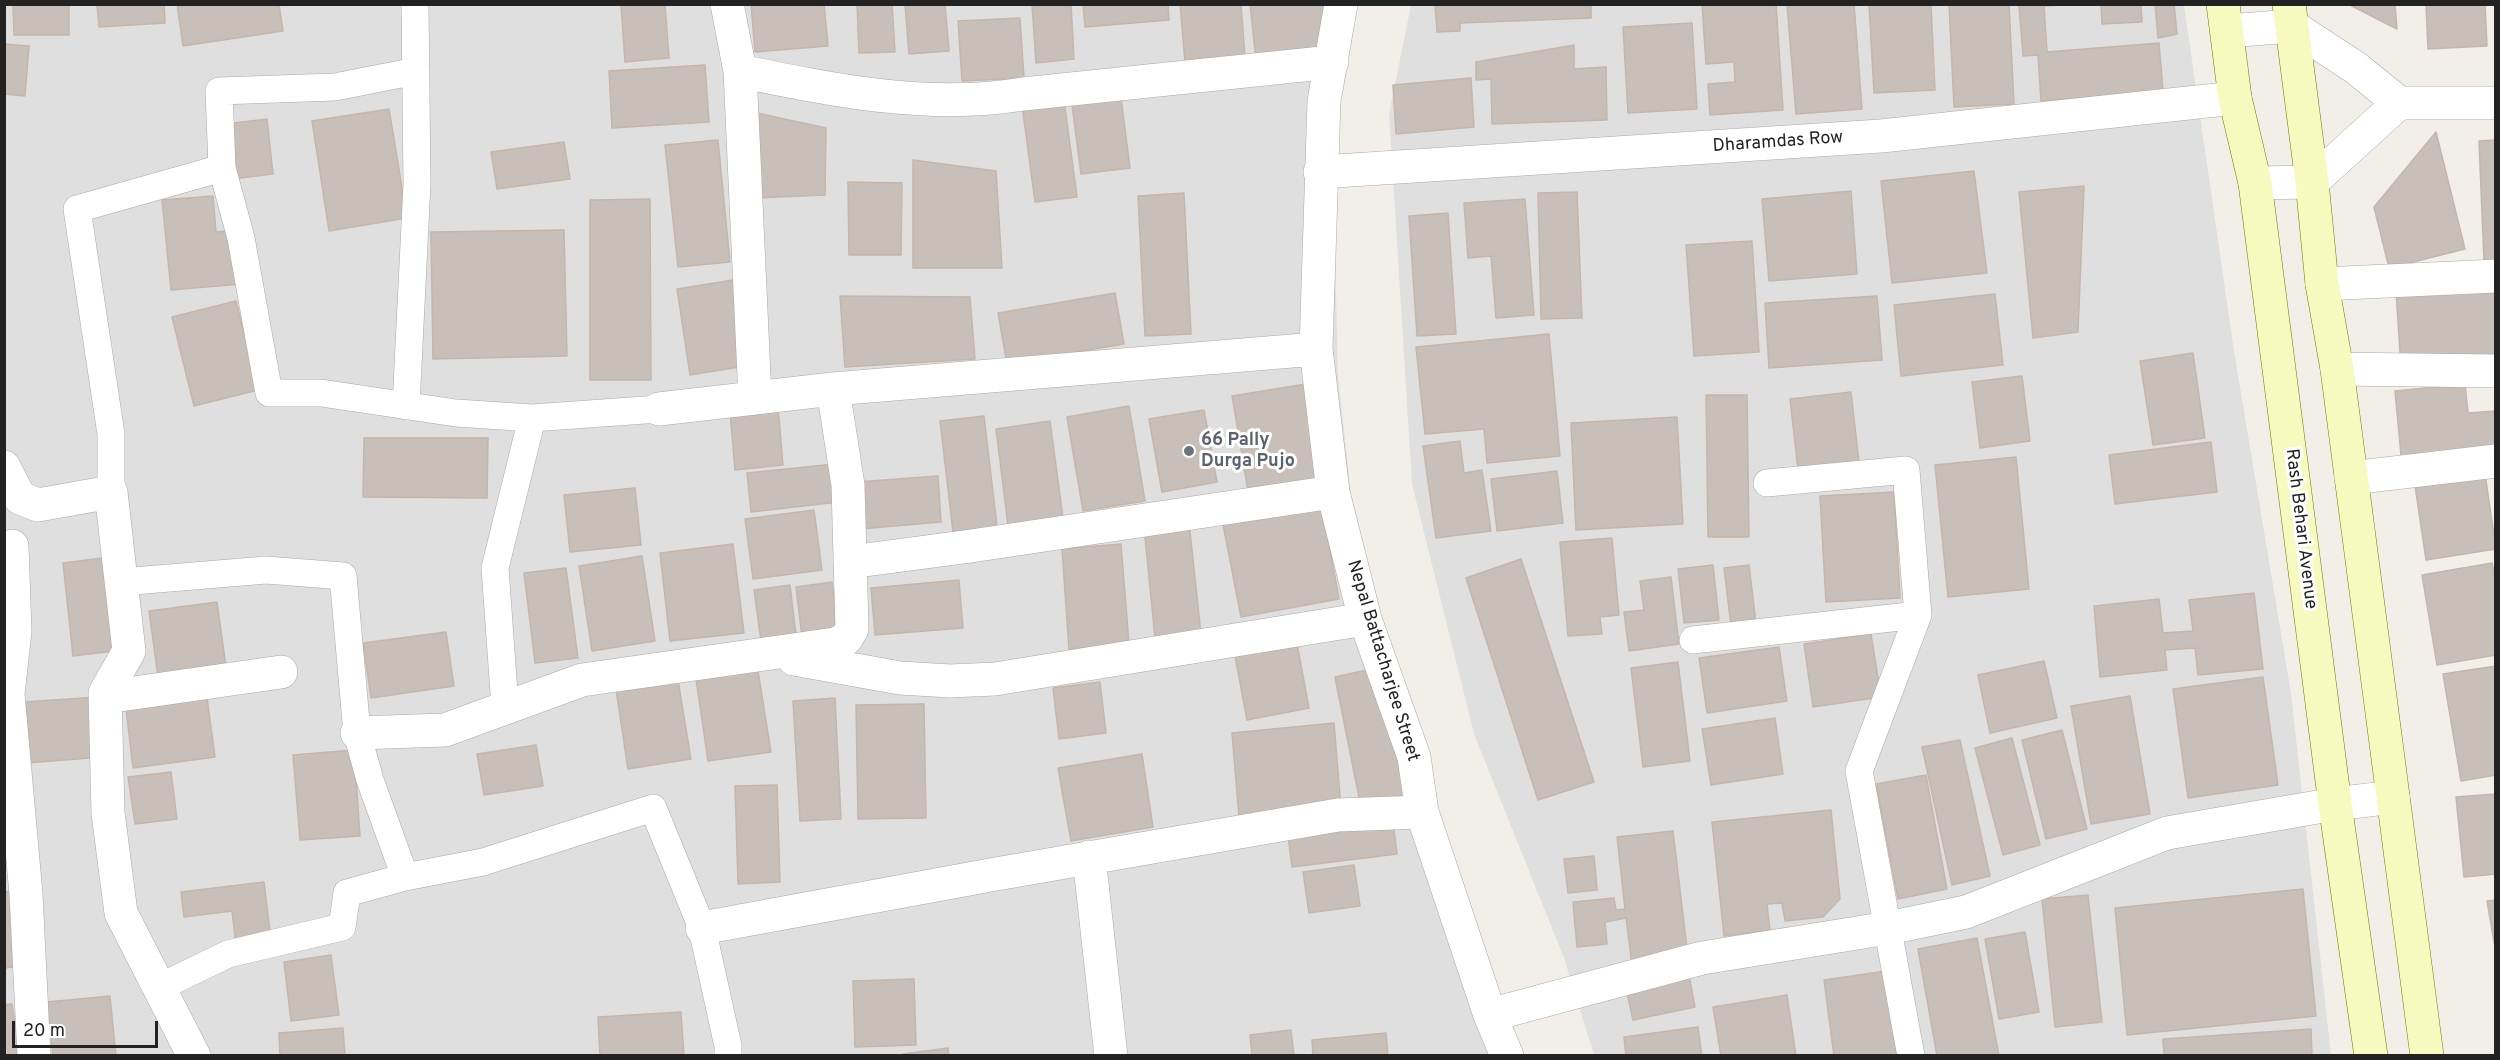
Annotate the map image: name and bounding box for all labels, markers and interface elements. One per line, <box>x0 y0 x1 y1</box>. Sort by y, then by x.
street label: Dharamdas Row <box>1712 128 1844 158</box>
place label: 66 Pally Durga Pujo <box>1201 430 1295 472</box>
marker: 66 Pally Durga Pujo <box>1182 444 1196 458</box>
street label: Rash Behari Avenue <box>2279 448 2321 610</box>
street label: Nepal Battacharjee Street <box>1341 558 1423 764</box>
scale bar <box>15 1009 160 1047</box>
text: 20 m <box>23 1020 65 1043</box>

